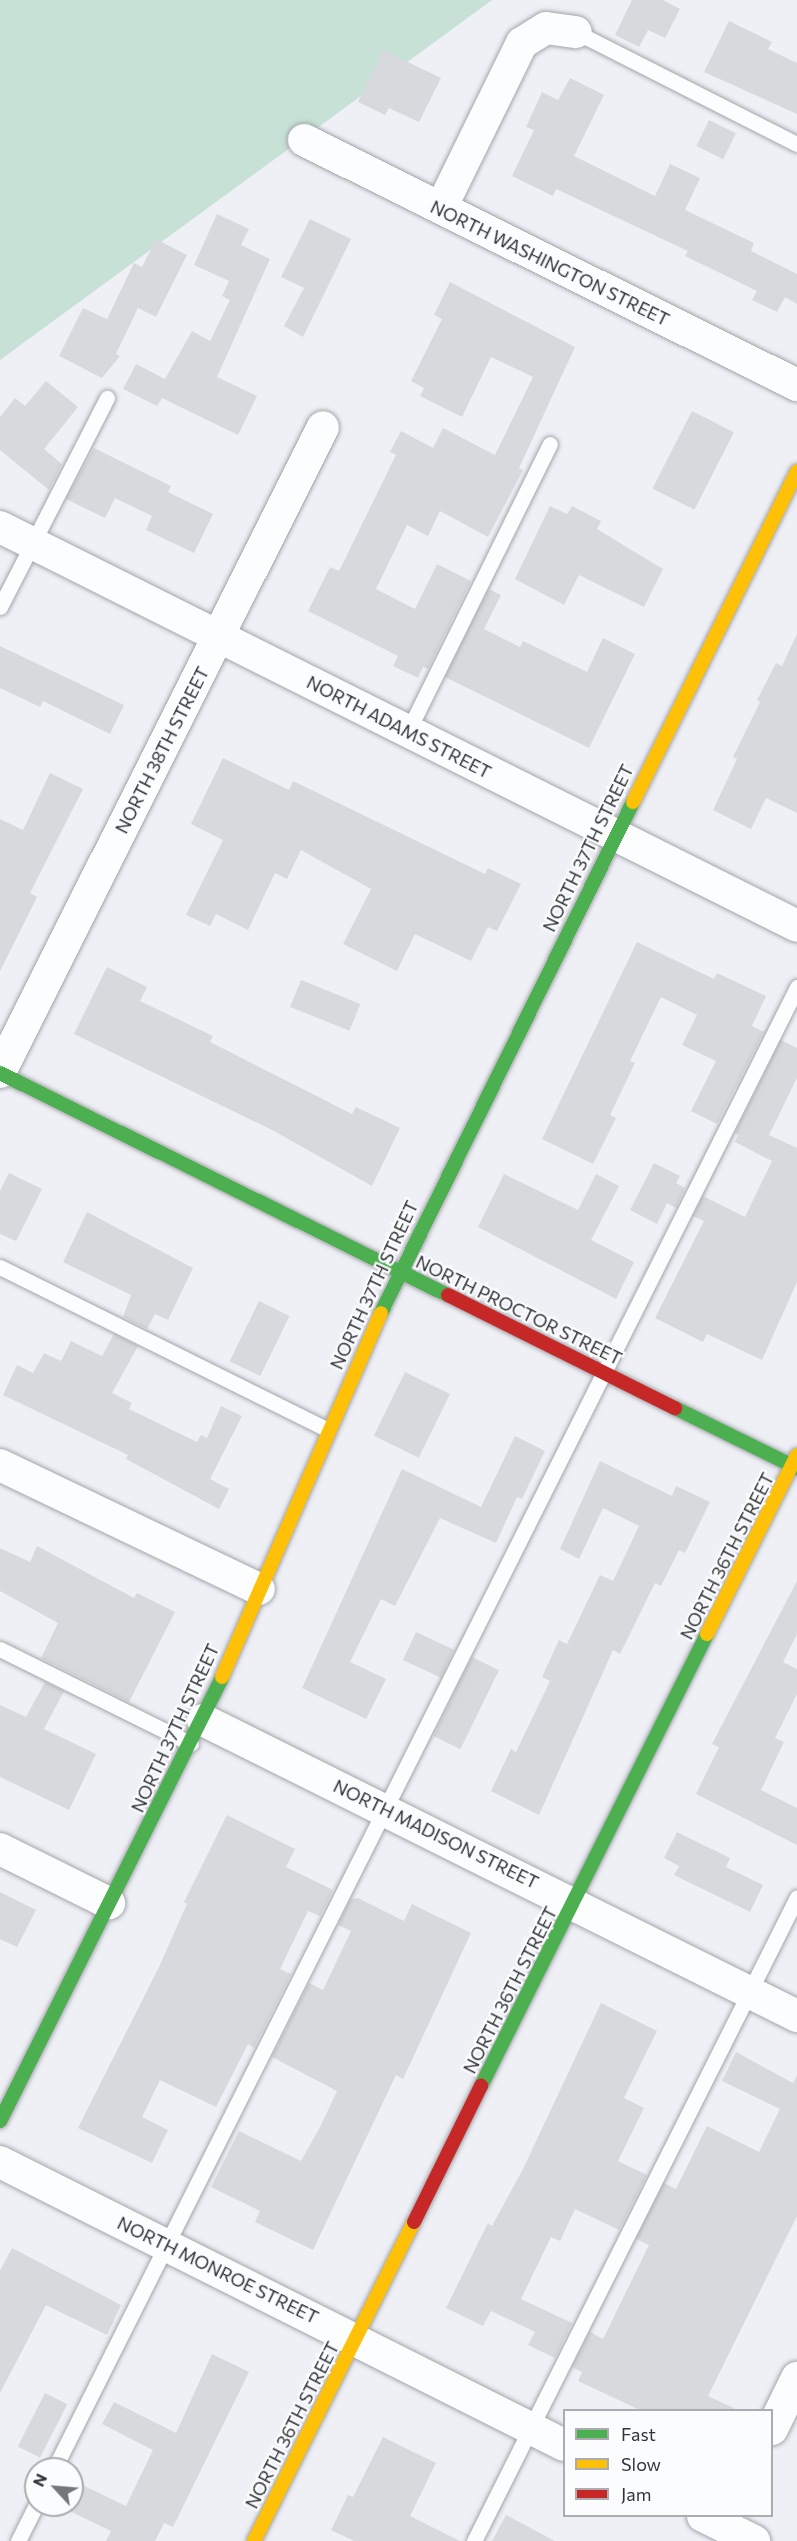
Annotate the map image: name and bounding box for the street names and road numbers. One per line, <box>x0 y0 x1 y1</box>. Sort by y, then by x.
street label: NORTH WASHINGTON STREET <box>427 196 673 330</box>
street label: NORTH 38TH STREET <box>111 663 213 837</box>
street label: NORTH ADAMS STREET <box>303 671 495 783</box>
street label: NORTH 37TH STREET <box>538 761 638 935</box>
street label: NORTH 37TH STREET <box>325 1197 423 1373</box>
street label: NORTH PROCTOR STREET <box>412 1251 626 1369</box>
street label: NORTH 36TH STREET <box>676 1469 778 1643</box>
street label: NORTH 37TH STREET <box>126 1640 224 1816</box>
street label: NORTH MADISON STREET <box>330 1775 542 1893</box>
street label: NORTH 36TH STREET <box>459 1903 561 2077</box>
street label: NORTH MONROE STREET <box>114 2212 322 2328</box>
street label: NORTH 36TH STREET <box>241 2338 343 2512</box>

